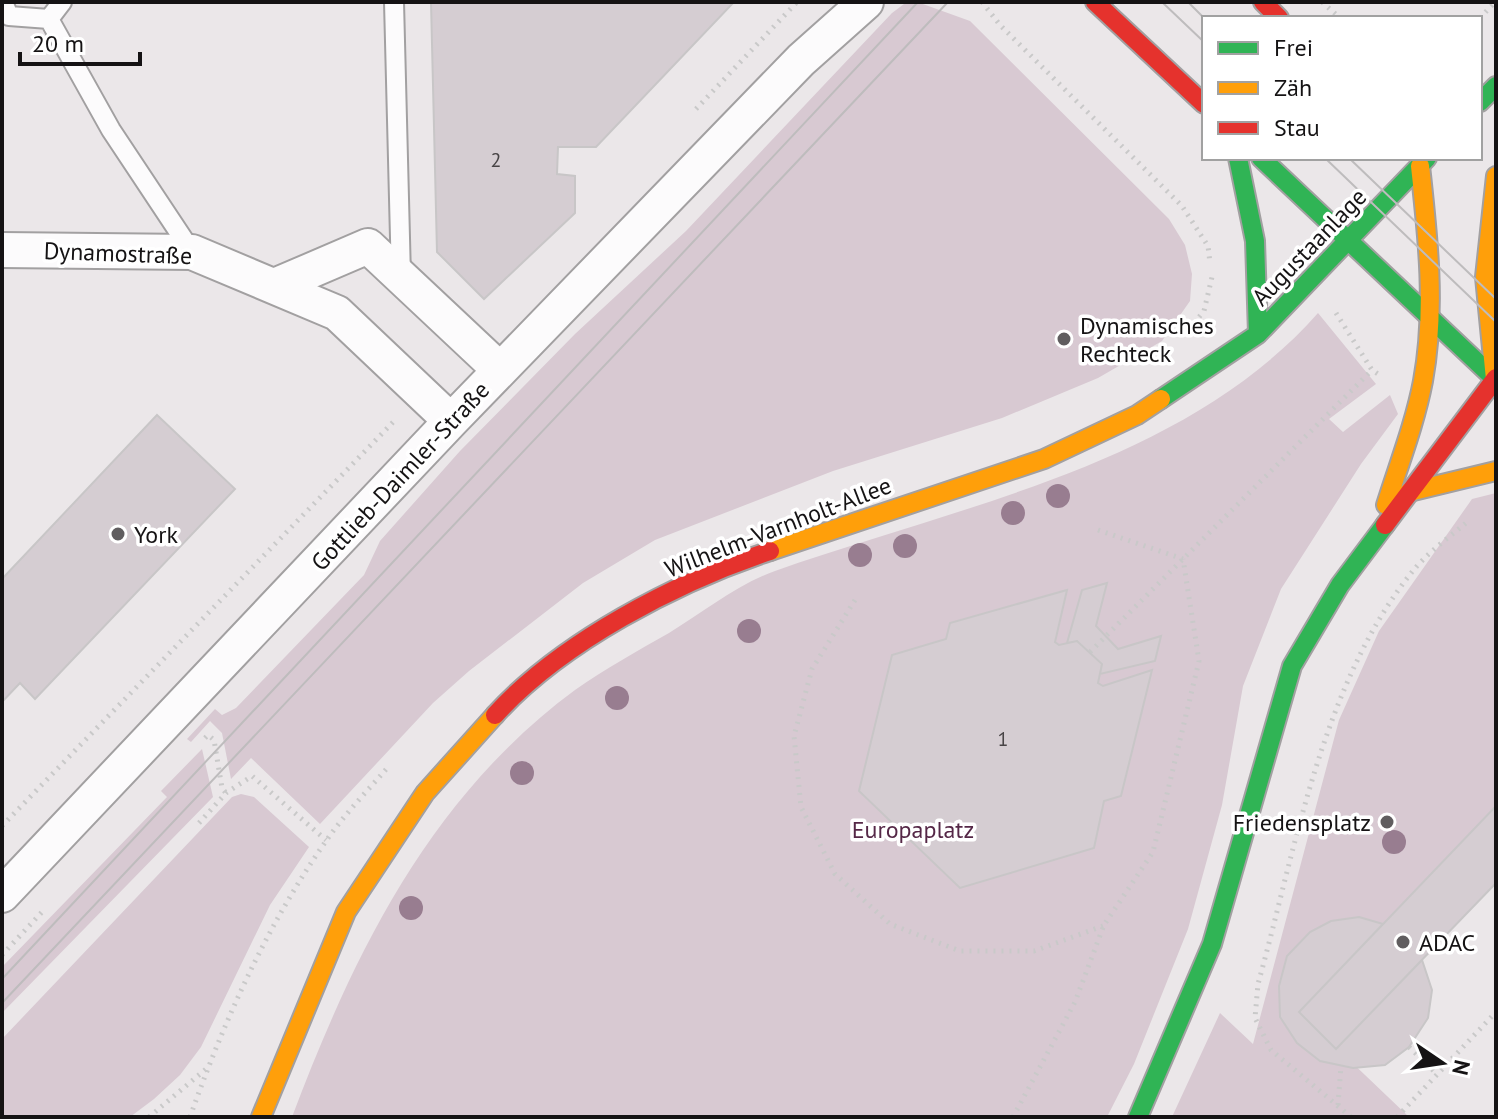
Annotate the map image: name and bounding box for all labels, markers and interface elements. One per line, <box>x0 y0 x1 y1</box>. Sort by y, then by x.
scale bar <box>20 16 140 66</box>
legend <box>1202 16 1482 160</box>
text: 20 m <box>32 28 84 59</box>
text: Frei <box>1274 32 1313 63</box>
text: Zäh <box>1274 72 1312 103</box>
text: Stau <box>1274 112 1320 143</box>
house number: 2 <box>491 147 501 173</box>
street label: Augustaanlage <box>1245 182 1373 312</box>
street label: Dynamostraße <box>43 235 193 271</box>
place label: Dynamisches Rechteck <box>1080 310 1214 369</box>
marker: Dynamisches Rechteck <box>1055 330 1073 348</box>
street label: Gottlieb-Daimler-Straße <box>304 375 496 577</box>
street label: Wilhelm-Varnholt-Allee <box>660 470 896 584</box>
place label: York <box>134 519 178 550</box>
marker: York <box>109 525 127 543</box>
house number: 1 <box>998 726 1008 752</box>
place label: Friedensplatz <box>1233 807 1371 838</box>
marker: Friedensplatz <box>1378 813 1396 831</box>
park label: Europaplatz <box>852 814 974 845</box>
place label: ADAC <box>1419 927 1475 958</box>
marker: ADAC <box>1394 933 1412 951</box>
north arrow <box>1402 1023 1482 1103</box>
text: N <box>1446 1057 1477 1078</box>

